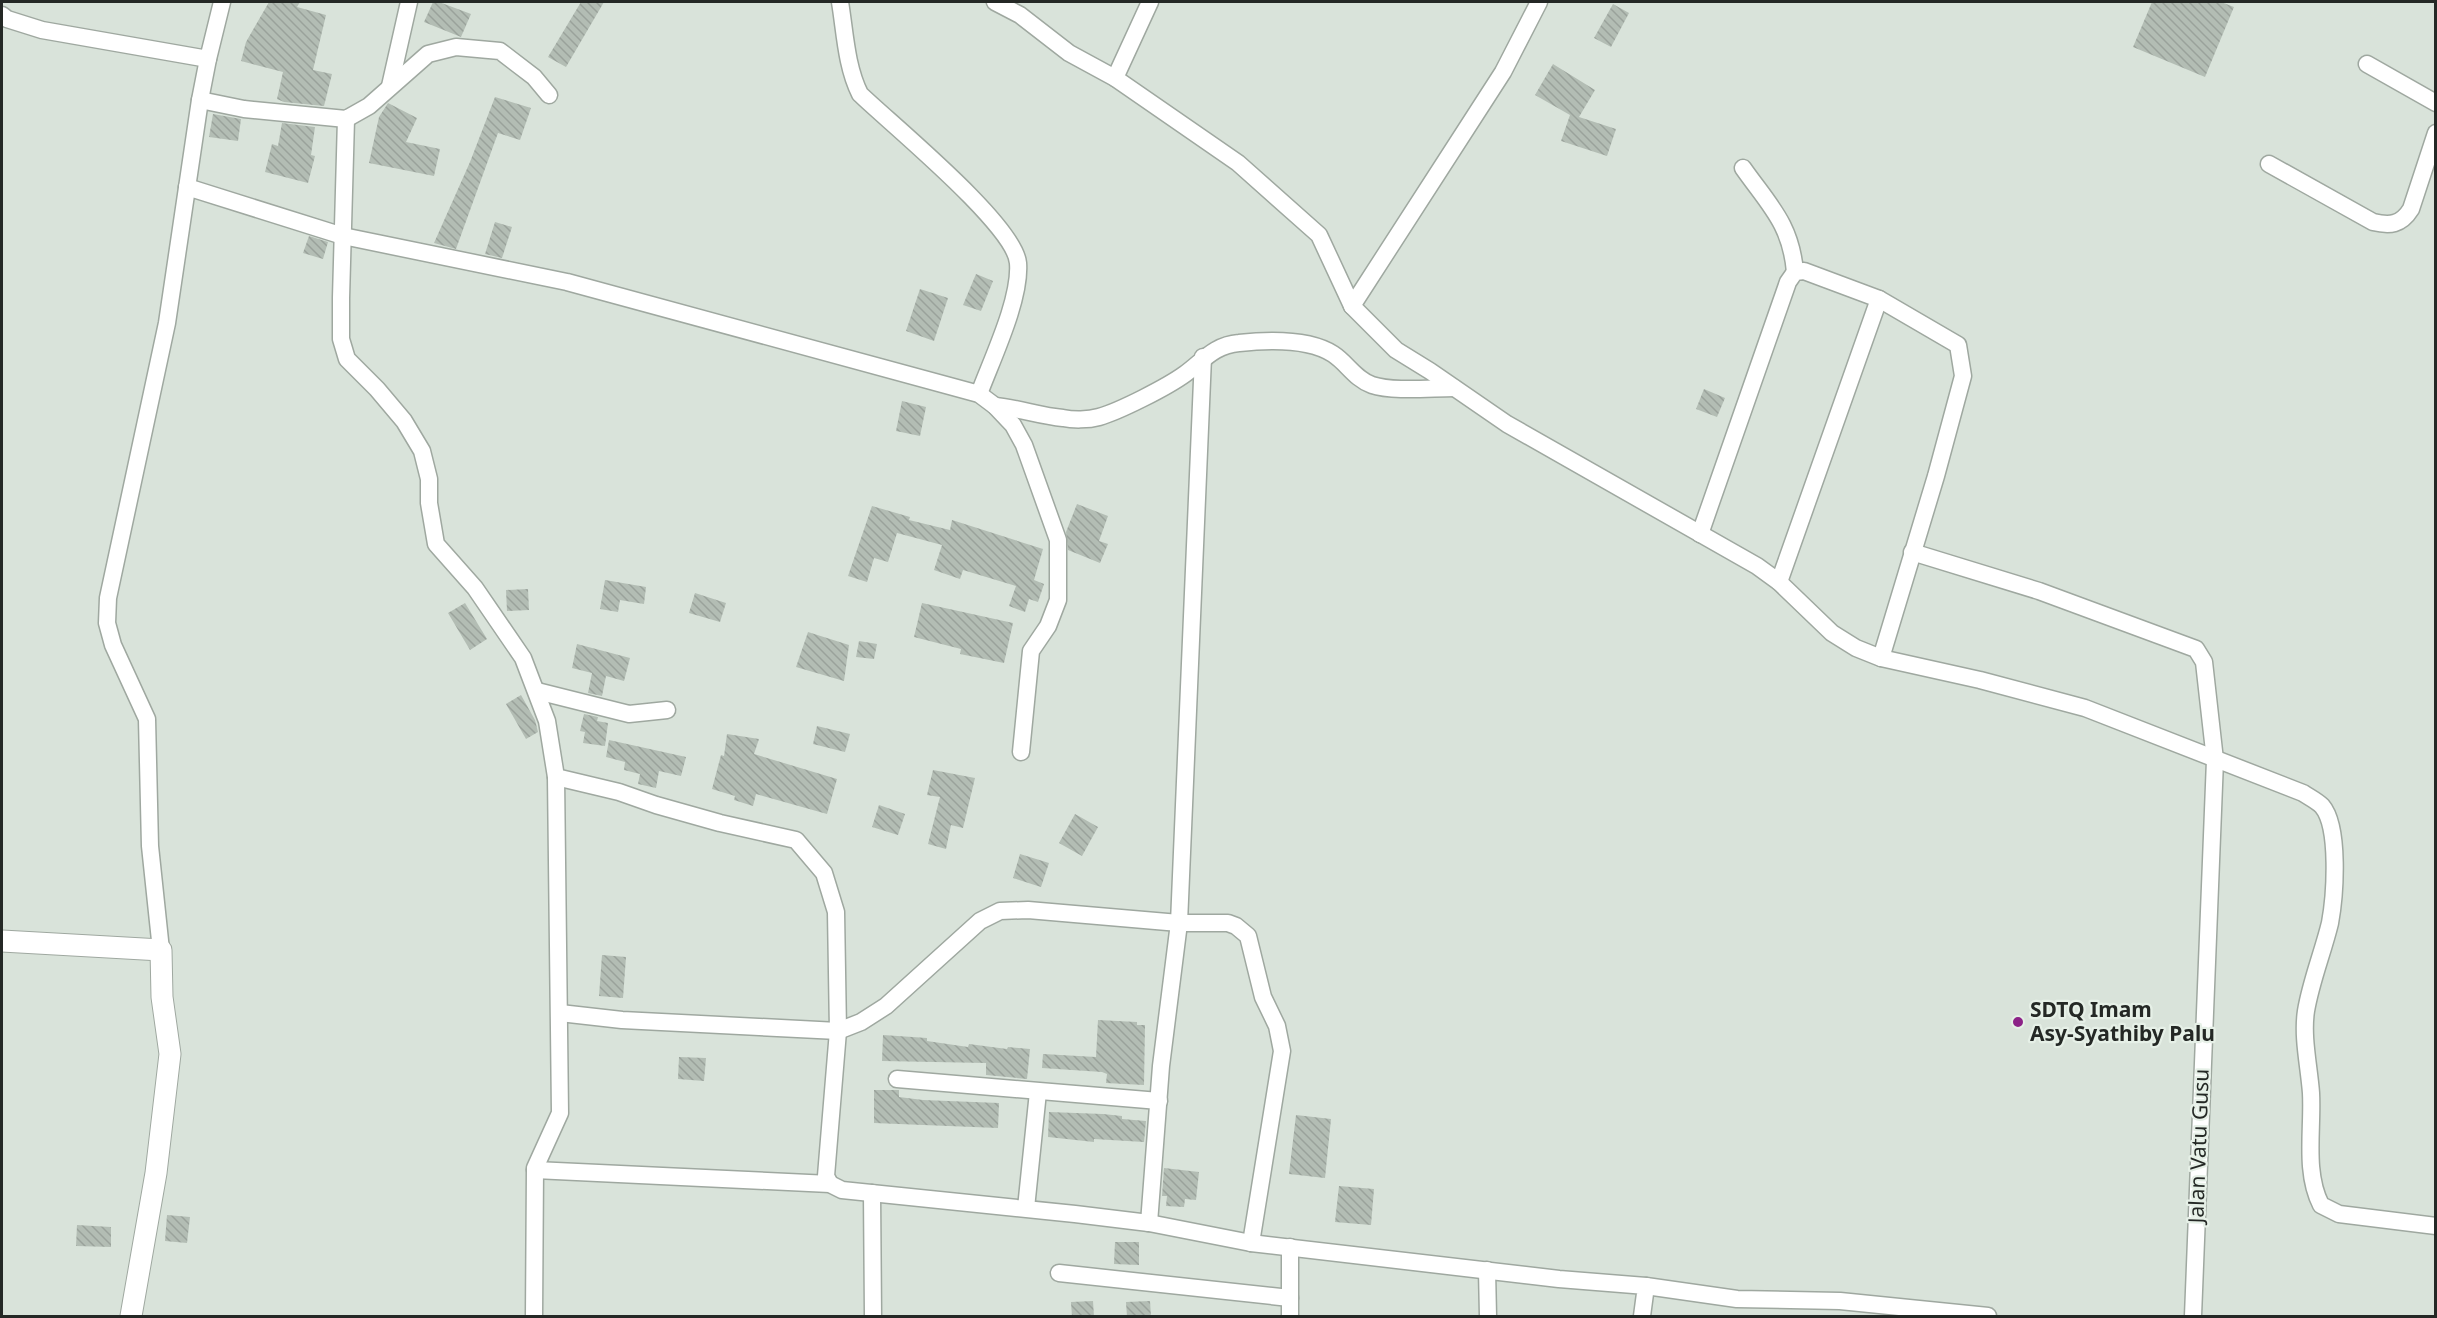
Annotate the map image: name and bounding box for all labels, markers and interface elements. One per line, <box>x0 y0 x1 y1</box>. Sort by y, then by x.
place label: SDTQ Imam Asy-Syathiby Palu <box>2030 995 2215 1047</box>
marker: SDTQ Imam Asy-Syathiby Palu <box>2011 1015 2025 1029</box>
street label: Jalan Vatu Gusu <box>2181 1068 2215 1226</box>

